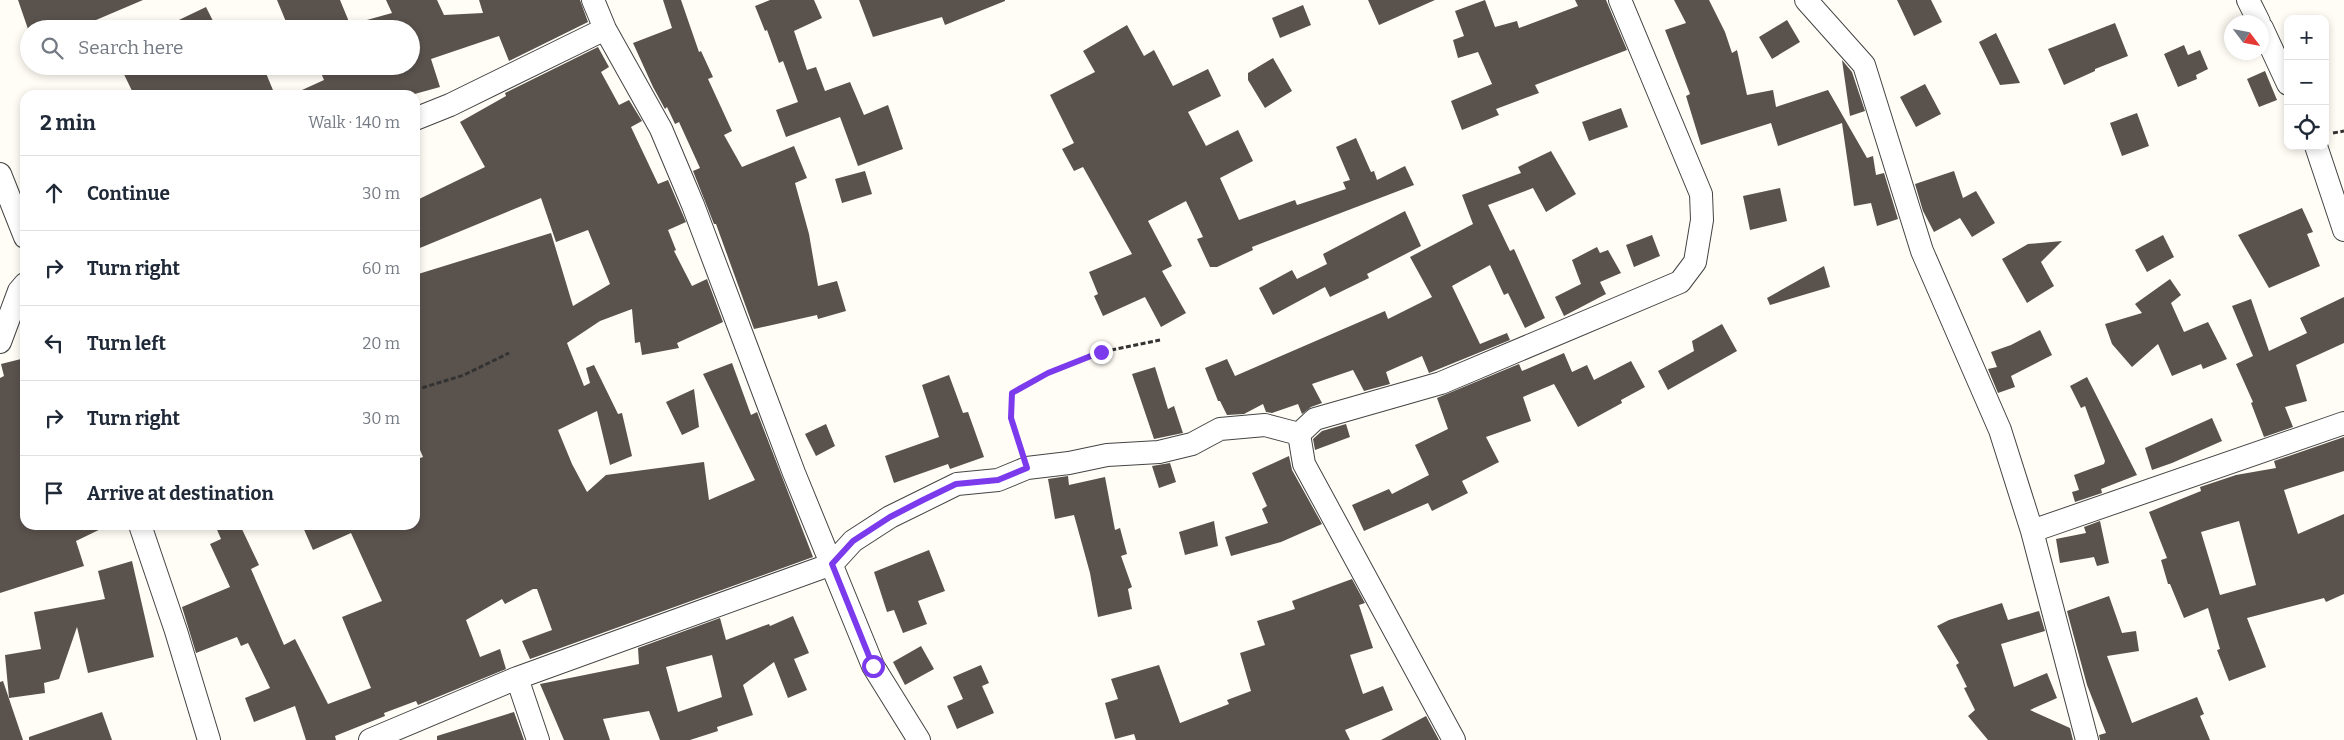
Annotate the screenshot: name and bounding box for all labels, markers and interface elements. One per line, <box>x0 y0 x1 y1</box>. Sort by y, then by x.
north arrow <box>2224 15 2269 60</box>
map controls <box>2284 15 2329 150</box>
button: + <box>2284 15 2329 60</box>
search box <box>20 20 420 75</box>
icon: search <box>38 34 66 62</box>
text: Search here <box>78 36 183 59</box>
button: − <box>2284 60 2329 105</box>
button: locate <box>2284 105 2329 150</box>
text: 2 min <box>40 110 96 136</box>
text: Walk · 140 m <box>308 113 400 132</box>
icon: ahead <box>40 179 68 207</box>
text: Continue <box>87 182 170 205</box>
text: 30 m <box>362 184 400 203</box>
icon: right <box>40 254 68 282</box>
text: Turn right <box>87 257 180 280</box>
text: 60 m <box>362 259 400 278</box>
icon: left <box>40 329 68 357</box>
text: Turn left <box>87 332 166 355</box>
text: 20 m <box>363 334 400 353</box>
route end <box>1090 341 1113 364</box>
icon: right <box>40 404 68 432</box>
text: Turn right <box>87 407 180 430</box>
text: 30 m <box>362 409 400 428</box>
icon: arrive <box>40 479 68 507</box>
text: Arrive at destination <box>87 482 274 505</box>
route start <box>862 655 885 678</box>

